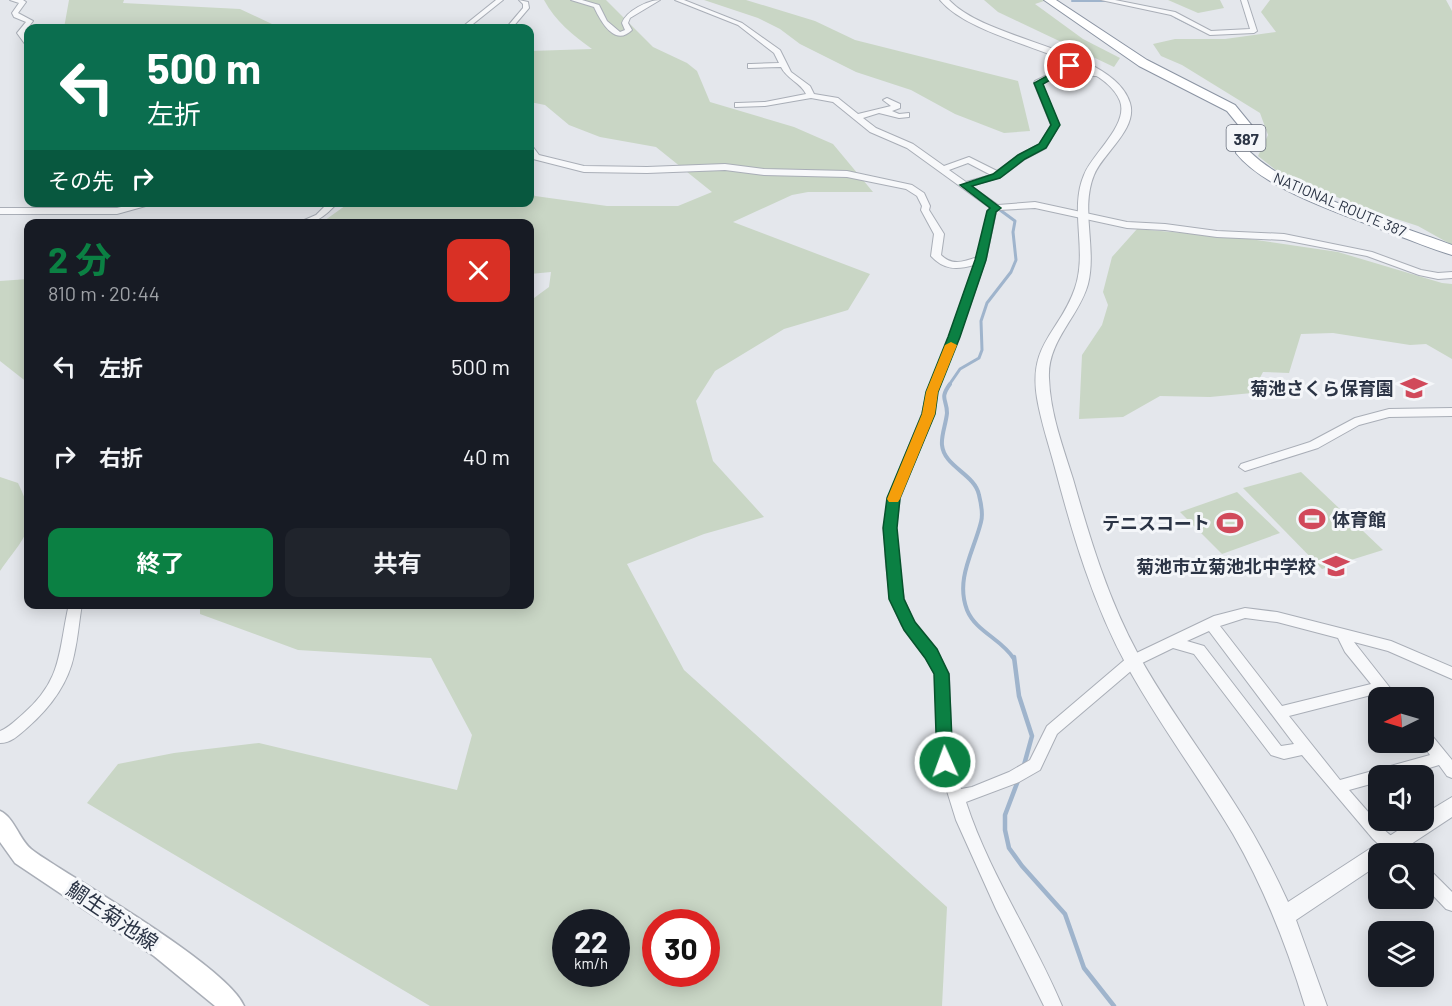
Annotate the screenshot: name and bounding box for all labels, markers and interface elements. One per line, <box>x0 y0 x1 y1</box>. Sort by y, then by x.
pin <box>1044 40 1095 91</box>
text: 500 m <box>147 42 261 92</box>
icon: left <box>48 48 126 126</box>
icon: arrive <box>1053 49 1086 82</box>
text: 左折 <box>147 97 201 129</box>
road number: 387 <box>1226 125 1266 151</box>
icon: right <box>126 162 159 195</box>
text: その先 <box>48 167 114 193</box>
street label: NATIONAL ROUTE 387 <box>1271 168 1409 240</box>
text: 2 分 <box>48 237 111 280</box>
button: close <box>447 239 510 302</box>
text: 810 m · 20:44 <box>48 281 160 305</box>
icon: left <box>48 350 81 383</box>
text: 500 m <box>451 353 510 379</box>
text: 左折 <box>99 354 143 380</box>
school or university icon: 菊池さくら保育園 <box>1399 373 1429 403</box>
place label: 菊池さくら保育園 <box>1250 377 1394 399</box>
icon: right <box>48 440 81 473</box>
text: 40 m <box>463 443 510 469</box>
text: 右折 <box>99 444 143 470</box>
sports icon: 体育館 <box>1297 504 1327 534</box>
sports icon: テニスコート <box>1215 508 1245 538</box>
place label: 体育館 <box>1332 508 1386 530</box>
place label: テニスコート <box>1102 512 1210 534</box>
button: 終了 <box>48 528 273 597</box>
button: 共有 <box>285 528 510 597</box>
school or university icon: 菊池市立菊池北中学校 <box>1321 551 1351 581</box>
place label: 菊池市立菊池北中学校 <box>1136 555 1316 577</box>
north arrow <box>1368 687 1434 753</box>
map controls <box>1368 687 1434 987</box>
position arrow <box>913 730 977 794</box>
button: sound <box>1368 765 1434 831</box>
button: search <box>1368 843 1434 909</box>
street label: 鯛生菊池線 <box>62 875 164 955</box>
speed limit sign: 30 <box>642 909 720 987</box>
button: layers <box>1368 921 1434 987</box>
text: 22 <box>574 923 608 959</box>
text: km/h <box>574 954 608 972</box>

